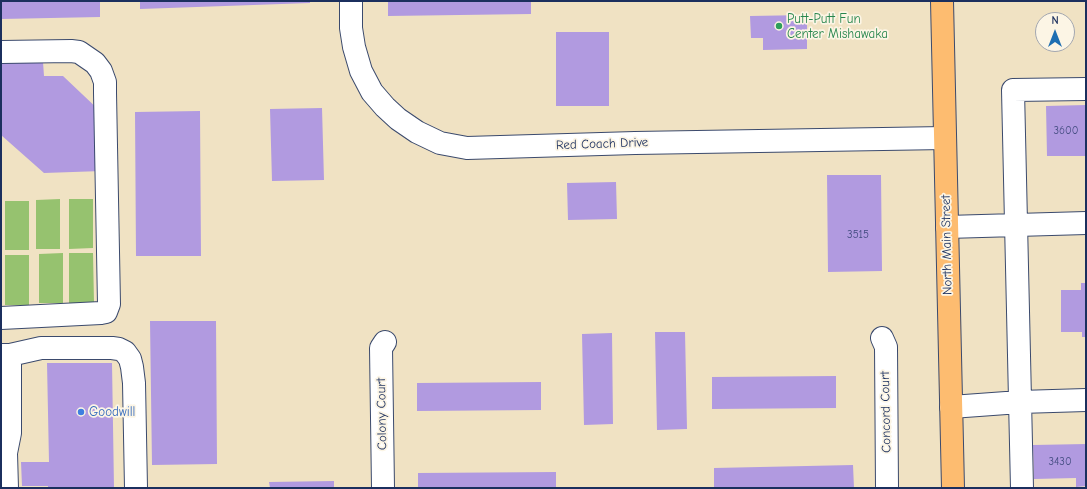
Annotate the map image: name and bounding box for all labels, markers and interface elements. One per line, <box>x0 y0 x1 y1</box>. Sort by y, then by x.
place label: Putt-Putt Fun Center Mishawaka <box>787 11 888 42</box>
north arrow <box>1035 12 1075 52</box>
text: N <box>1051 14 1059 27</box>
marker: Putt-Putt Fun Center Mishawaka <box>774 21 784 31</box>
house number: 3600 <box>1054 124 1078 138</box>
street label: Red Coach Drive <box>556 135 648 153</box>
street label: North Main Street <box>938 195 956 295</box>
house number: 3515 <box>847 228 869 242</box>
street label: Concord Court <box>877 371 895 453</box>
street label: Colony Court <box>374 378 390 450</box>
place label: Goodwill <box>89 404 135 420</box>
marker: Goodwill <box>76 407 86 417</box>
house number: 3430 <box>1048 455 1072 469</box>

